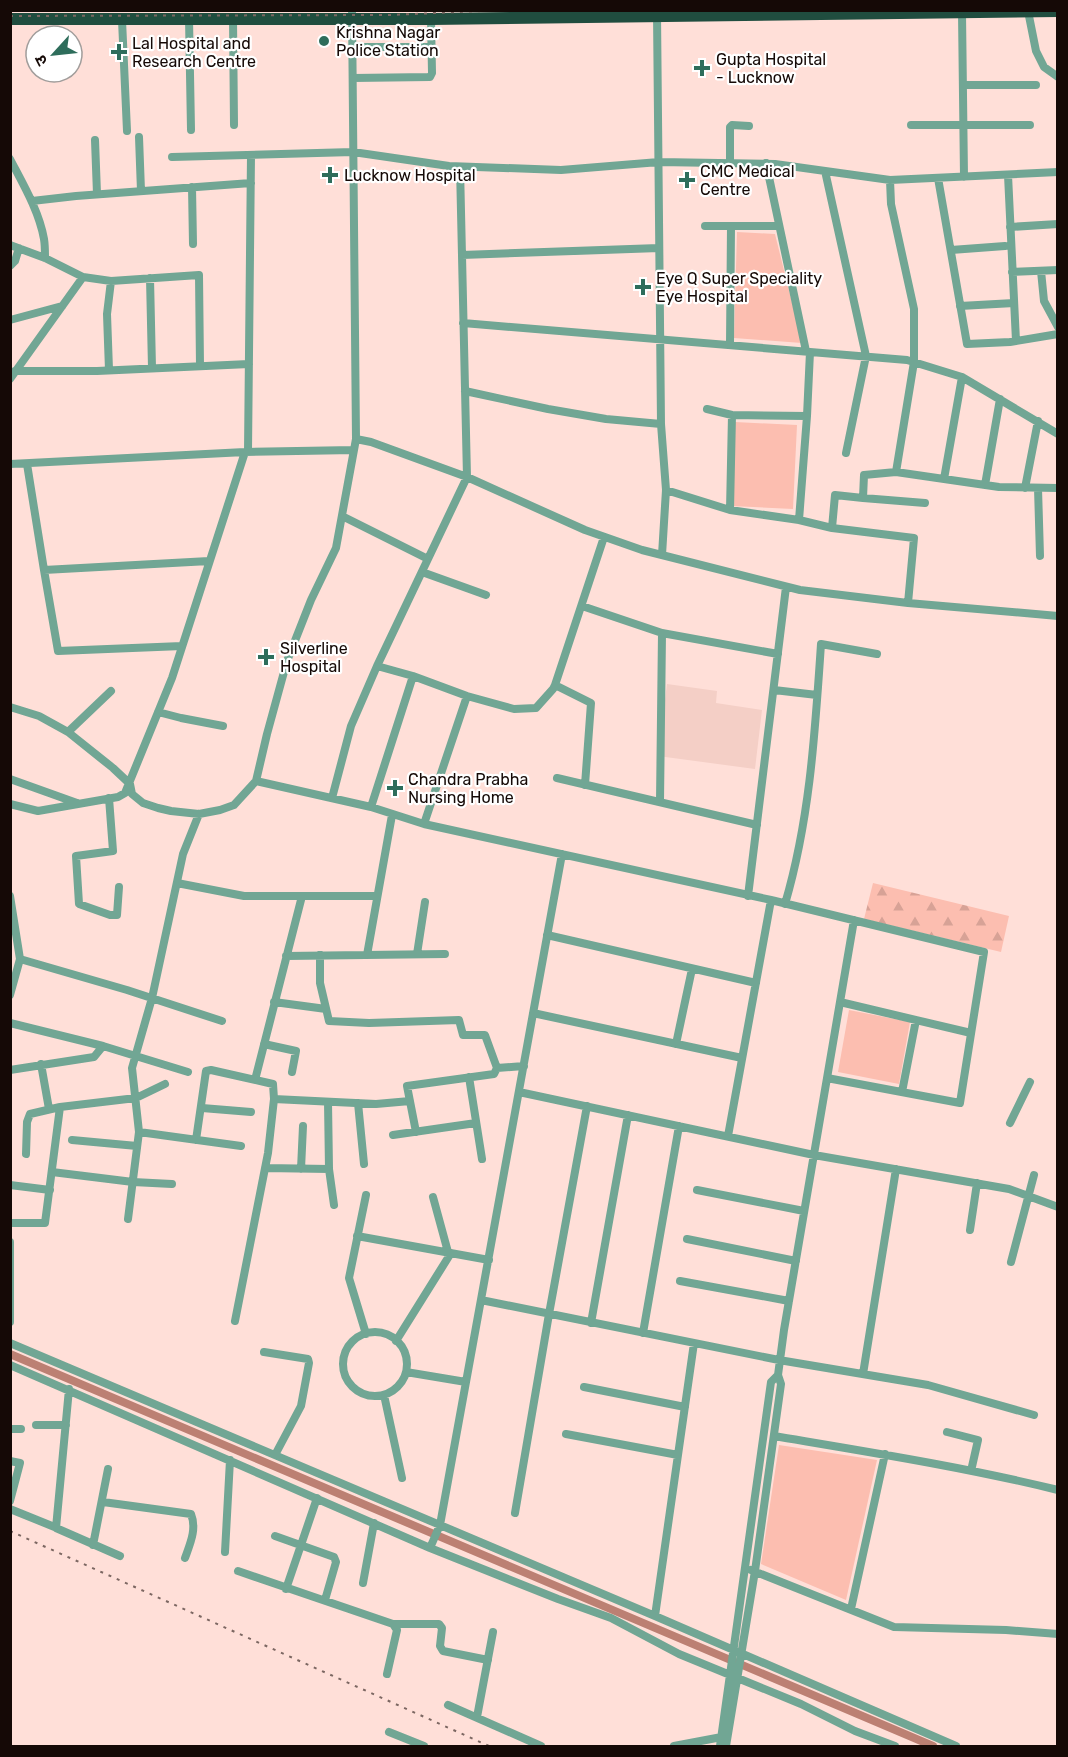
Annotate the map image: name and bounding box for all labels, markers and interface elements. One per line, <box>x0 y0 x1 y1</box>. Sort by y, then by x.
place label: Krishna Nagar Police Station <box>336 23 440 60</box>
north arrow <box>24 24 84 84</box>
place label: Lal Hospital and Research Centre <box>132 34 256 71</box>
marker: Krishna Nagar Police Station <box>317 34 331 48</box>
marker: Lal Hospital and Research Centre <box>110 43 128 61</box>
place label: Gupta Hospital - Lucknow <box>716 50 826 87</box>
text: उ <box>30 52 52 69</box>
marker: Gupta Hospital - Lucknow <box>693 59 711 77</box>
place label: CMC Medical Centre <box>700 162 795 199</box>
marker: Lucknow Hospital <box>321 166 339 184</box>
place label: Lucknow Hospital <box>344 166 476 185</box>
marker: CMC Medical Centre <box>678 171 696 189</box>
place label: Eye Q Super Speciality Eye Hospital <box>656 269 822 306</box>
marker: Eye Q Super Speciality Eye Hospital <box>634 278 652 296</box>
place label: Silverline Hospital <box>280 639 348 676</box>
marker: Silverline Hospital <box>257 648 275 666</box>
place label: Chandra Prabha Nursing Home <box>408 770 528 807</box>
marker: Chandra Prabha Nursing Home <box>386 779 404 797</box>

